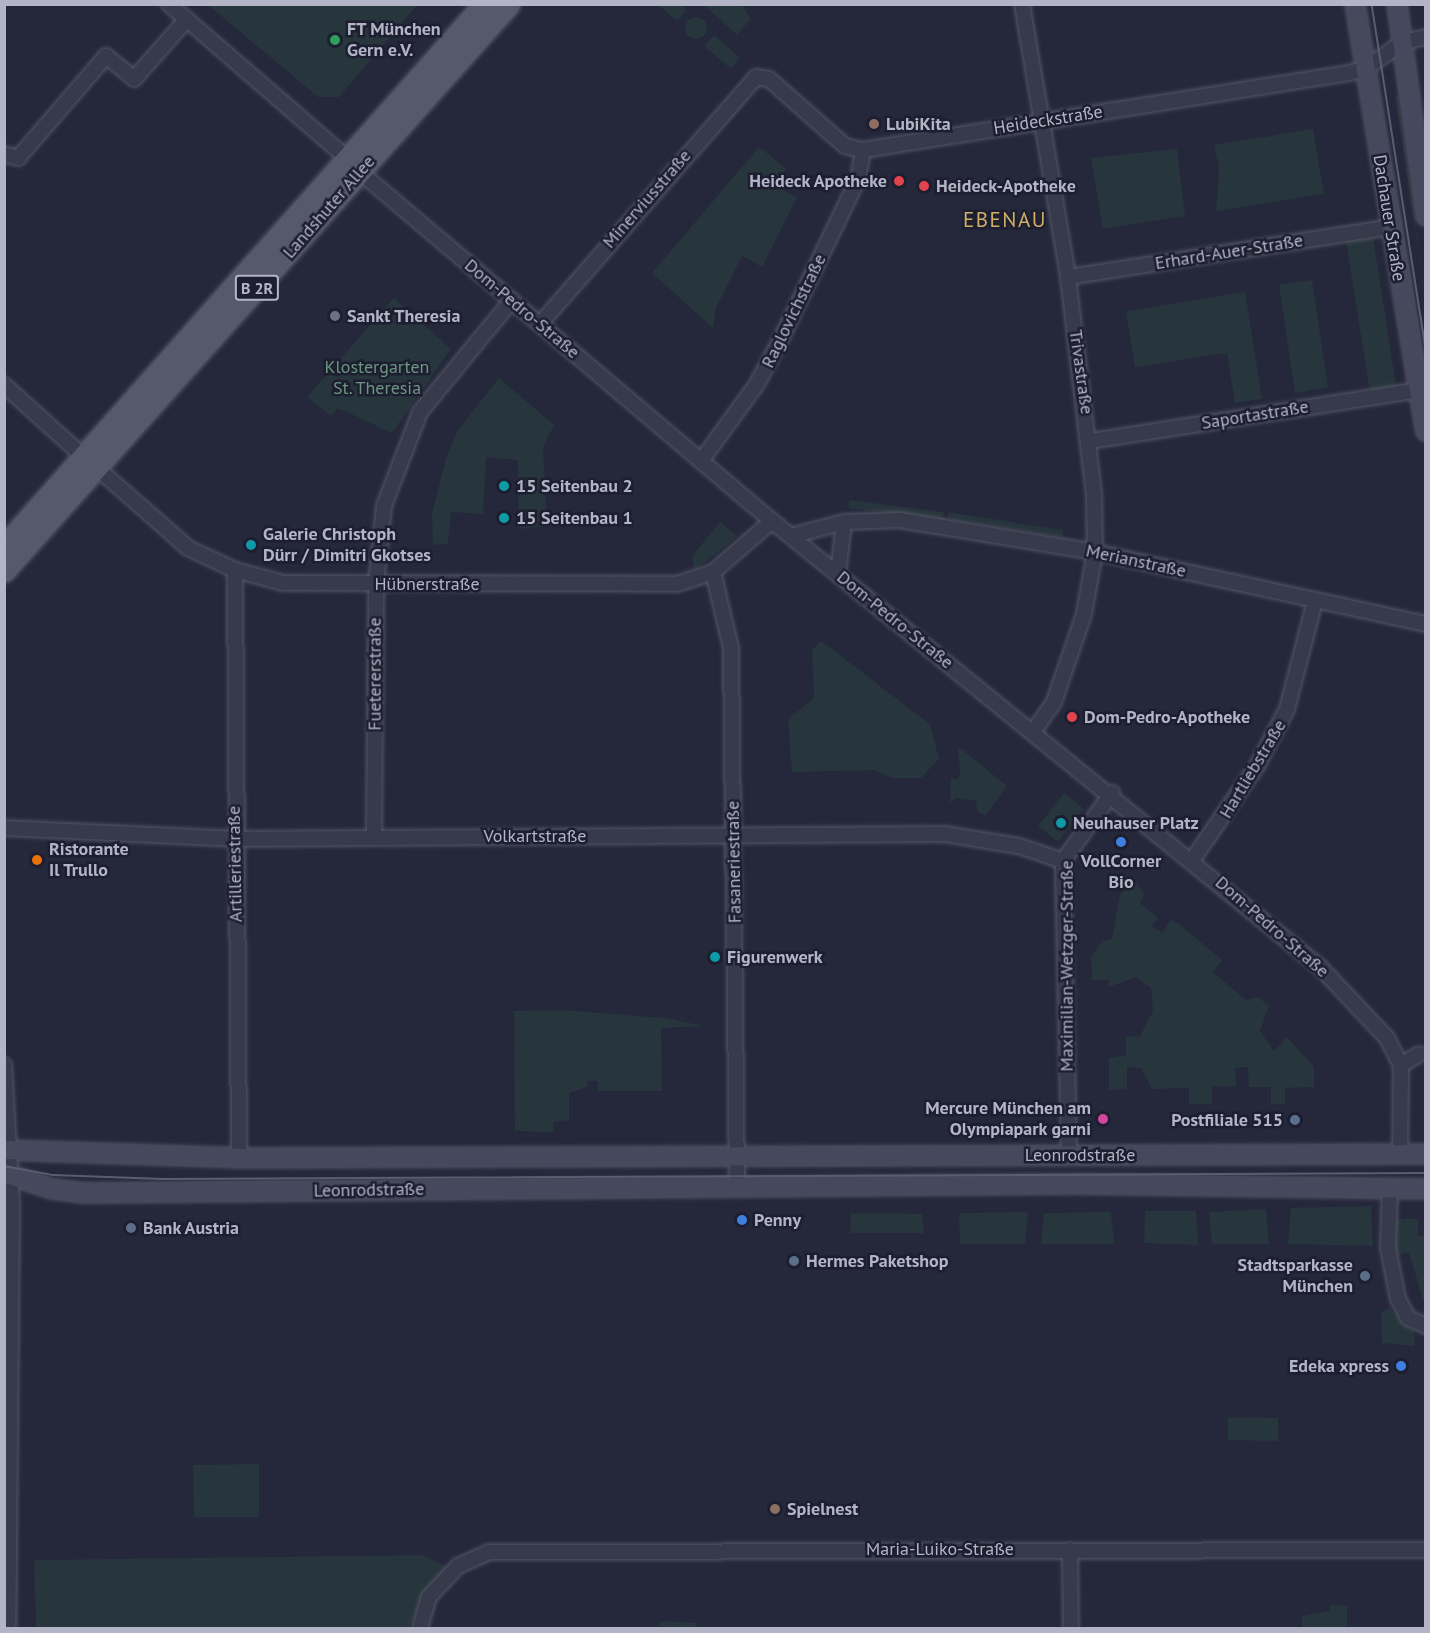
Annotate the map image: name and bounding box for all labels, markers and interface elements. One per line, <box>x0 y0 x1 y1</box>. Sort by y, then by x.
place label: FT München Gern e.V. <box>347 19 441 62</box>
marker: FT München Gern e.V. <box>328 33 342 47</box>
street label: Heideckstraße <box>992 101 1104 139</box>
place label: LubiKita <box>886 113 951 135</box>
marker: LubiKita <box>867 117 881 131</box>
street label: Minerviusstraße <box>598 145 696 253</box>
street label: Landshuter Allee <box>278 151 380 263</box>
street label: Dachauer Straße <box>1368 153 1410 283</box>
place label: Heideck Apotheke <box>748 170 887 192</box>
marker: Heideck Apotheke <box>892 174 906 188</box>
place label: Heideck-Apotheke <box>936 175 1076 197</box>
marker: Heideck-Apotheke <box>917 179 931 193</box>
district label: EBENAU <box>963 207 1047 233</box>
street label: Erhard-Auer-Straße <box>1154 230 1304 274</box>
street label: Raglovichstraße <box>757 251 831 371</box>
street label: Dom-Pedro-Straße <box>460 255 584 363</box>
road number: B 2R <box>234 275 280 301</box>
place label: Sankt Theresia <box>347 305 461 327</box>
marker: Sankt Theresia <box>328 309 342 323</box>
street label: Trivastraße <box>1064 328 1098 416</box>
park label: Klostergarten St. Theresia <box>325 357 429 400</box>
street label: Saportastraße <box>1200 396 1310 434</box>
place label: 15 Seitenbau 2 <box>516 475 633 497</box>
marker: 15 Seitenbau 2 <box>497 479 511 493</box>
place label: 15 Seitenbau 1 <box>516 507 633 529</box>
marker: 15 Seitenbau 1 <box>497 511 511 525</box>
place label: Galerie Christoph Dürr / Dimitri Gkotses <box>263 524 431 566</box>
marker: Galerie Christoph Dürr / Dimitri Gkotses <box>244 538 258 552</box>
street label: Merianstraße <box>1084 540 1188 582</box>
street label: Dom-Pedro-Straße <box>832 566 958 674</box>
street label: Hübnerstraße <box>374 573 480 595</box>
street label: Fuetererstraße <box>364 617 386 731</box>
place label: Dom-Pedro-Apotheke <box>1084 706 1250 728</box>
marker: Dom-Pedro-Apotheke <box>1065 710 1079 724</box>
street label: Hartliebstraße <box>1215 716 1291 822</box>
street label: Fasaneriestraße <box>722 801 746 923</box>
street label: Artilleriestraße <box>223 806 247 922</box>
place label: Neuhauser Platz <box>1073 812 1199 834</box>
marker: Neuhauser Platz <box>1054 816 1068 830</box>
street label: Volkartstraße <box>484 825 586 847</box>
marker: VollCorner Bio <box>1114 835 1128 849</box>
place label: Ristorante Il Trullo <box>49 839 129 882</box>
place label: VollCorner Bio <box>1081 851 1161 894</box>
marker: Ristorante Il Trullo <box>30 853 44 867</box>
street label: Maximilian-Wetzger-Straße <box>1056 860 1078 1072</box>
street label: Dom-Pedro-Straße <box>1211 872 1333 982</box>
place label: Figurenwerk <box>727 946 823 968</box>
marker: Figurenwerk <box>708 950 722 964</box>
place label: Mercure München am Olympiapark garni <box>925 1098 1091 1140</box>
place label: Postfiliale 515 <box>1171 1109 1283 1131</box>
marker: Mercure München am Olympiapark garni <box>1096 1112 1110 1126</box>
marker: Postfiliale 515 <box>1288 1113 1302 1127</box>
street label: Leonrodstraße <box>1025 1144 1135 1166</box>
street label: Leonrodstraße <box>313 1178 425 1202</box>
place label: Penny <box>754 1209 801 1231</box>
marker: Penny <box>735 1213 749 1227</box>
place label: Bank Austria <box>143 1217 240 1239</box>
marker: Bank Austria <box>124 1221 138 1235</box>
place label: Hermes Paketshop <box>806 1250 949 1272</box>
marker: Hermes Paketshop <box>787 1254 801 1268</box>
place label: Stadtsparkasse München <box>1238 1255 1353 1298</box>
marker: Stadtsparkasse München <box>1358 1269 1372 1283</box>
place label: Edeka xpress <box>1289 1355 1389 1377</box>
marker: Edeka xpress <box>1394 1359 1408 1373</box>
place label: Spielnest <box>787 1498 858 1520</box>
marker: Spielnest <box>768 1502 782 1516</box>
street label: Maria-Luiko-Straße <box>866 1538 1014 1560</box>

